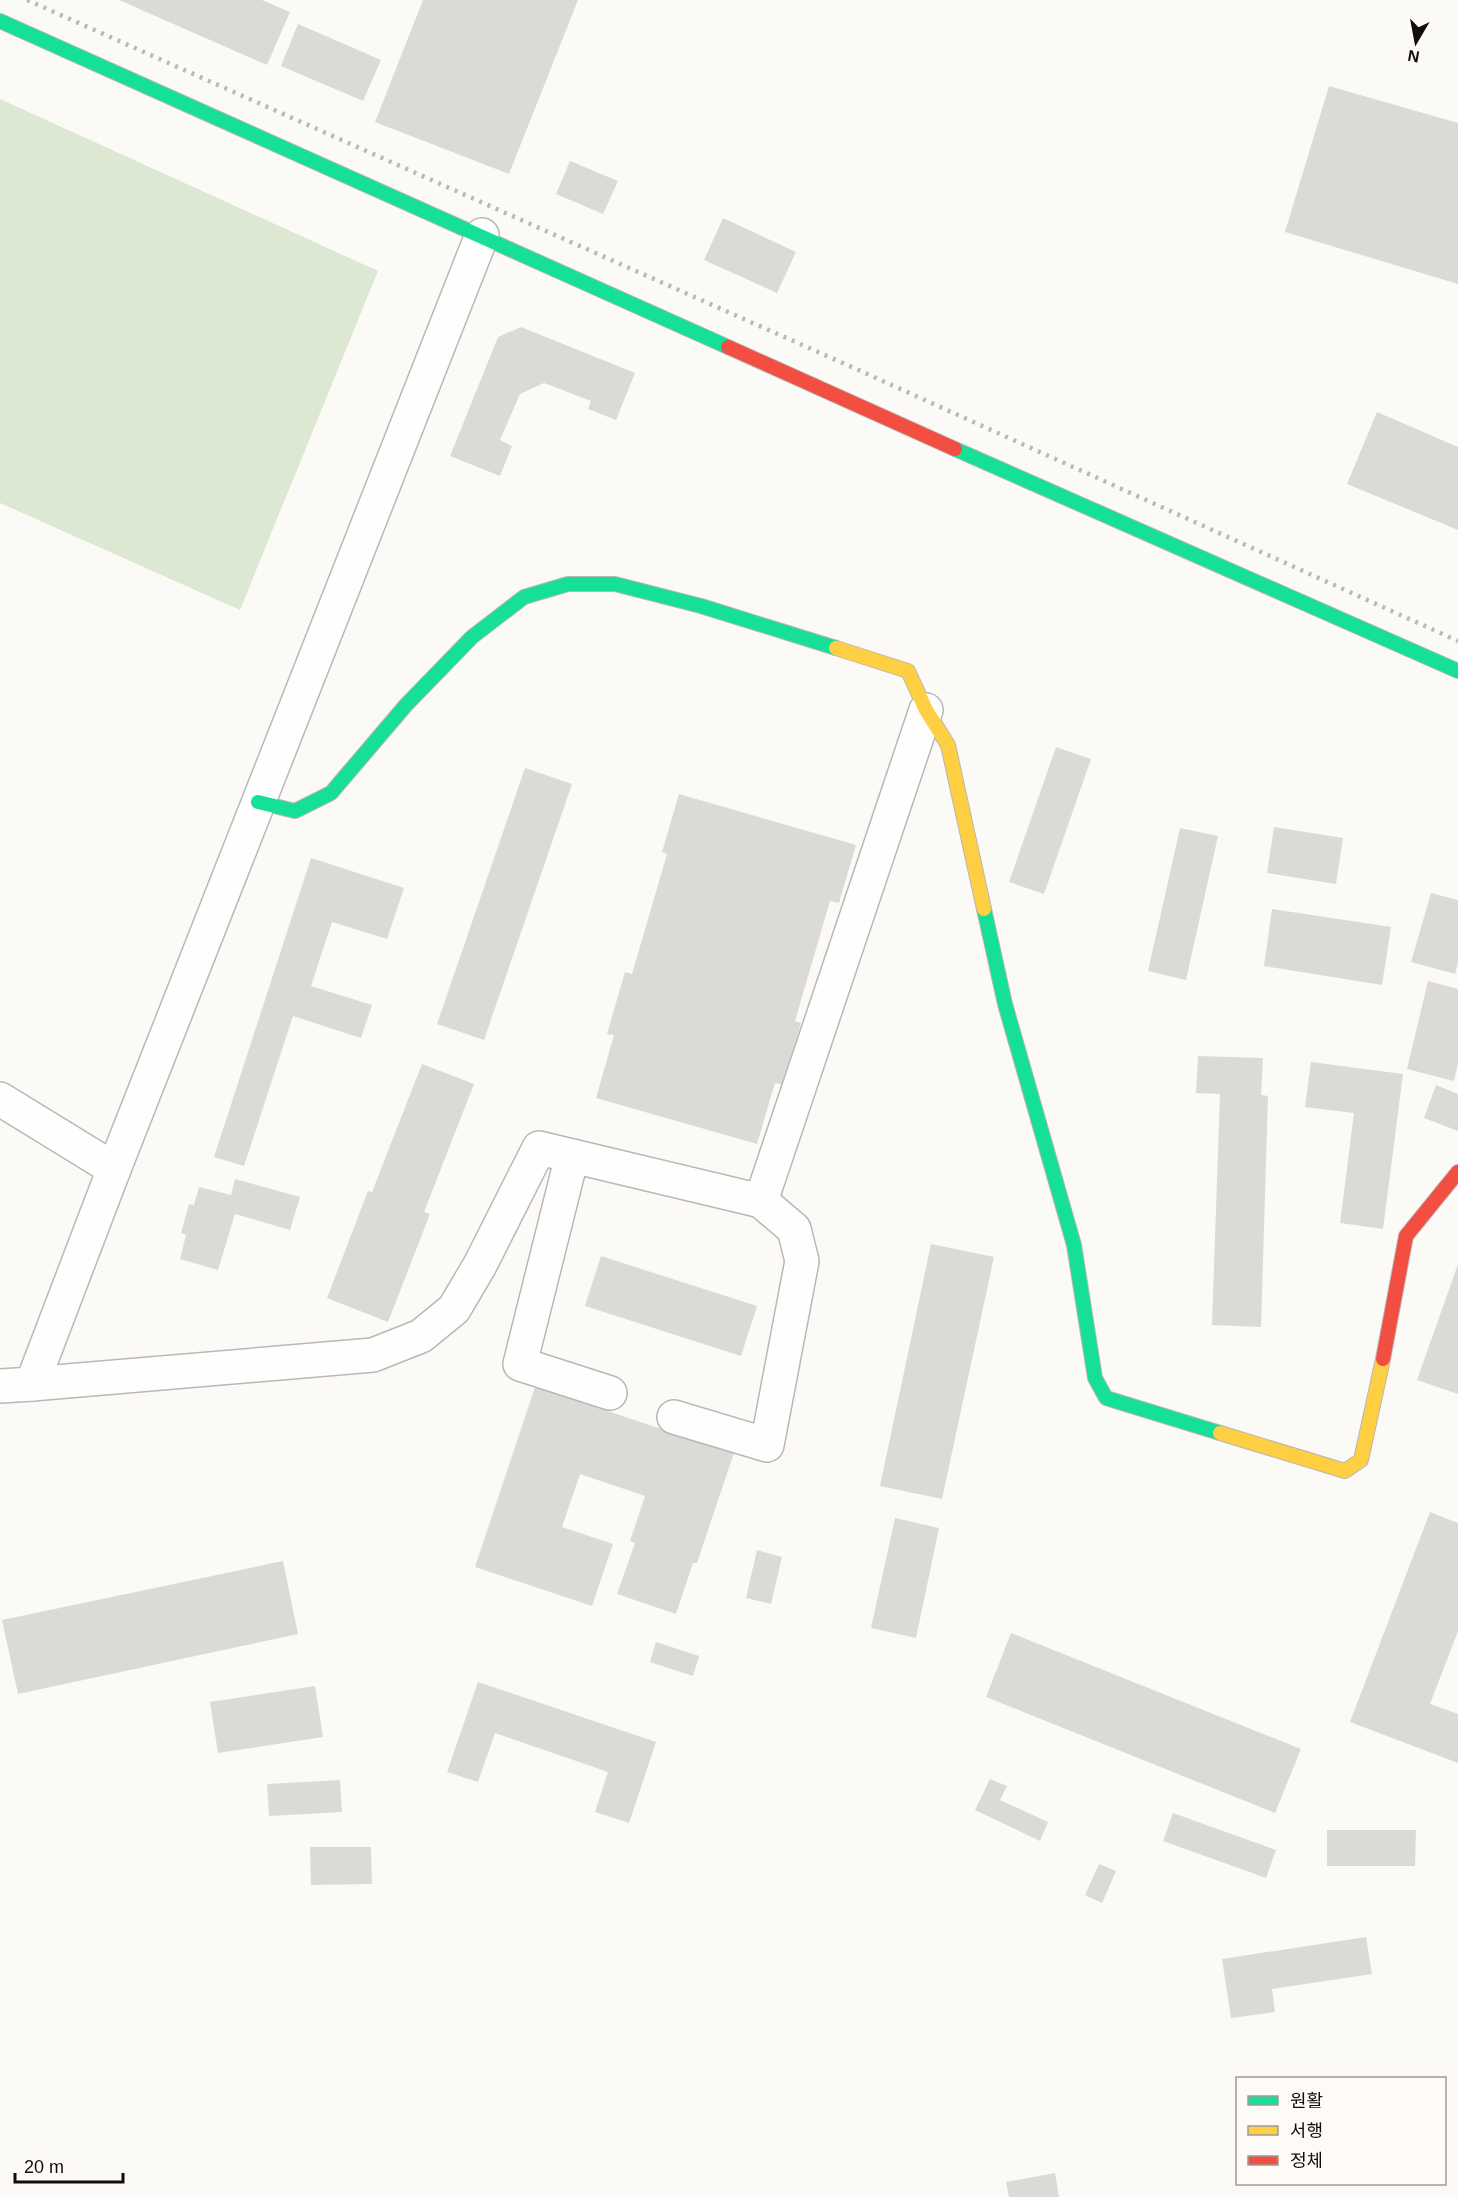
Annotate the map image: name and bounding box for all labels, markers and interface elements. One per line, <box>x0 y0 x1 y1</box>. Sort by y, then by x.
north arrow <box>1386 12 1446 72</box>
text: N <box>1406 47 1421 66</box>
legend <box>1236 2077 1446 2185</box>
text: 원활 <box>1290 2091 1323 2111</box>
text: 서행 <box>1290 2121 1323 2141</box>
scale bar <box>15 2146 123 2184</box>
text: 정체 <box>1290 2151 1323 2171</box>
text: 20 m <box>24 2157 64 2177</box>

